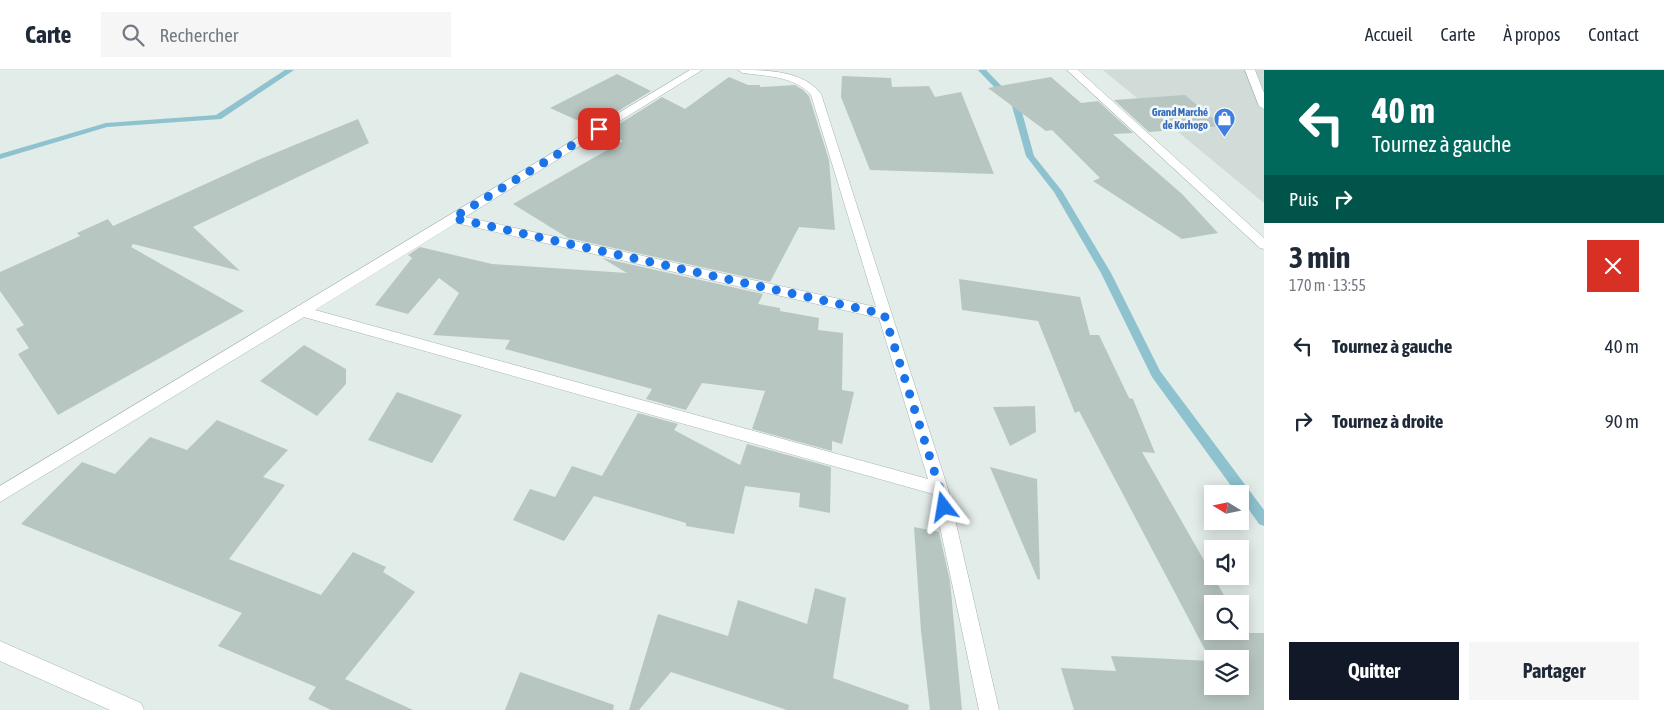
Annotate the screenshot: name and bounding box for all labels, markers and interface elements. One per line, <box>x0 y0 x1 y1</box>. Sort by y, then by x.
search box <box>101 12 451 57</box>
text: Carte <box>25 21 71 48</box>
icon: search <box>119 21 147 49</box>
text: Rechercher <box>159 24 238 46</box>
text: Accueil <box>1365 24 1413 45</box>
text: Carte <box>1441 24 1475 45</box>
text: À propos <box>1503 24 1560 45</box>
text: Contact <box>1588 24 1639 45</box>
icon: left <box>1289 90 1354 155</box>
text: 40 m <box>1372 90 1435 130</box>
place label: Grand Marché de Korhogo <box>1152 106 1208 131</box>
shop icon: Grand Marché de Korhogo <box>1212 106 1236 137</box>
pin <box>578 108 620 150</box>
icon: arrive <box>585 115 613 143</box>
text: Tournez à gauche <box>1372 131 1511 157</box>
icon: right <box>1329 185 1357 213</box>
text: Puis <box>1289 188 1319 210</box>
text: 3 min <box>1289 240 1350 274</box>
button: close <box>1587 240 1639 292</box>
text: 170 m · 13:55 <box>1289 276 1366 294</box>
icon: left <box>1289 332 1317 360</box>
text: Tournez à gauche <box>1332 335 1452 357</box>
text: 40 m <box>1605 335 1639 357</box>
icon: right <box>1289 407 1317 435</box>
text: Tournez à droite <box>1332 410 1443 432</box>
text: 90 m <box>1605 410 1639 432</box>
position arrow <box>917 480 969 532</box>
north arrow <box>1204 485 1249 530</box>
map controls <box>1204 485 1249 695</box>
button: sound <box>1204 540 1249 585</box>
button: search <box>1204 595 1249 640</box>
button: Quitter <box>1289 642 1459 700</box>
button: Partager <box>1469 642 1639 700</box>
button: layers <box>1204 650 1249 695</box>

